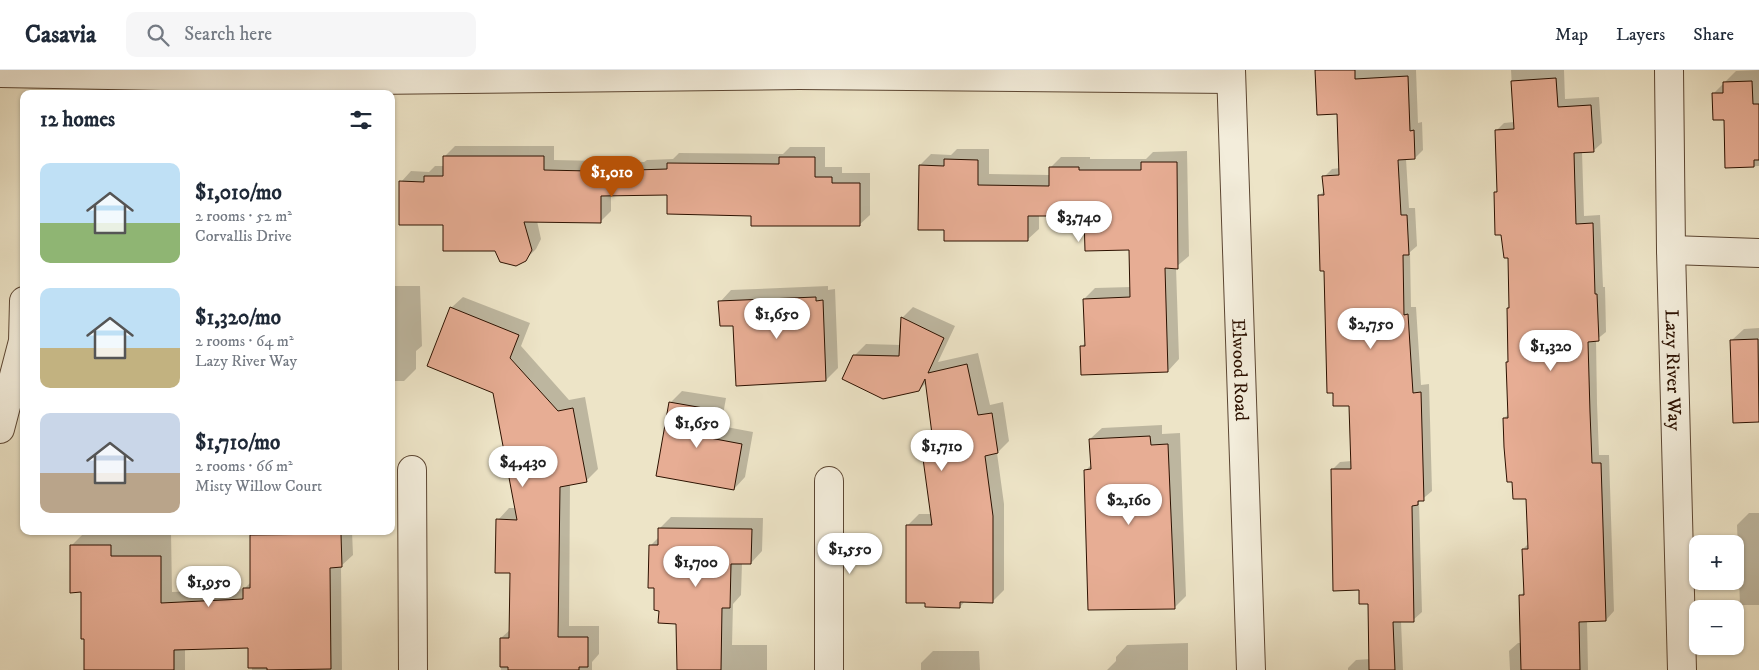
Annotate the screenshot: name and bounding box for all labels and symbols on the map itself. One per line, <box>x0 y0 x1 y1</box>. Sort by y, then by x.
pin: $1,010 <box>571 156 653 198</box>
pin: $3,740 <box>1038 200 1120 243</box>
pin: $1,650 <box>736 298 818 340</box>
pin: $2,750 <box>1330 308 1412 350</box>
street label: Lazy River Way <box>1660 309 1686 432</box>
street label: Elwood Road <box>1226 318 1253 422</box>
pin: $1,320 <box>1510 330 1592 372</box>
pin: $1,650 <box>656 406 738 449</box>
pin: $1,710 <box>901 430 983 472</box>
pin: $4,430 <box>482 446 564 488</box>
pin: $2,160 <box>1088 484 1170 526</box>
pin: $1,550 <box>809 532 891 575</box>
pin: $1,700 <box>655 546 737 588</box>
pin: $1,950 <box>168 566 250 608</box>

